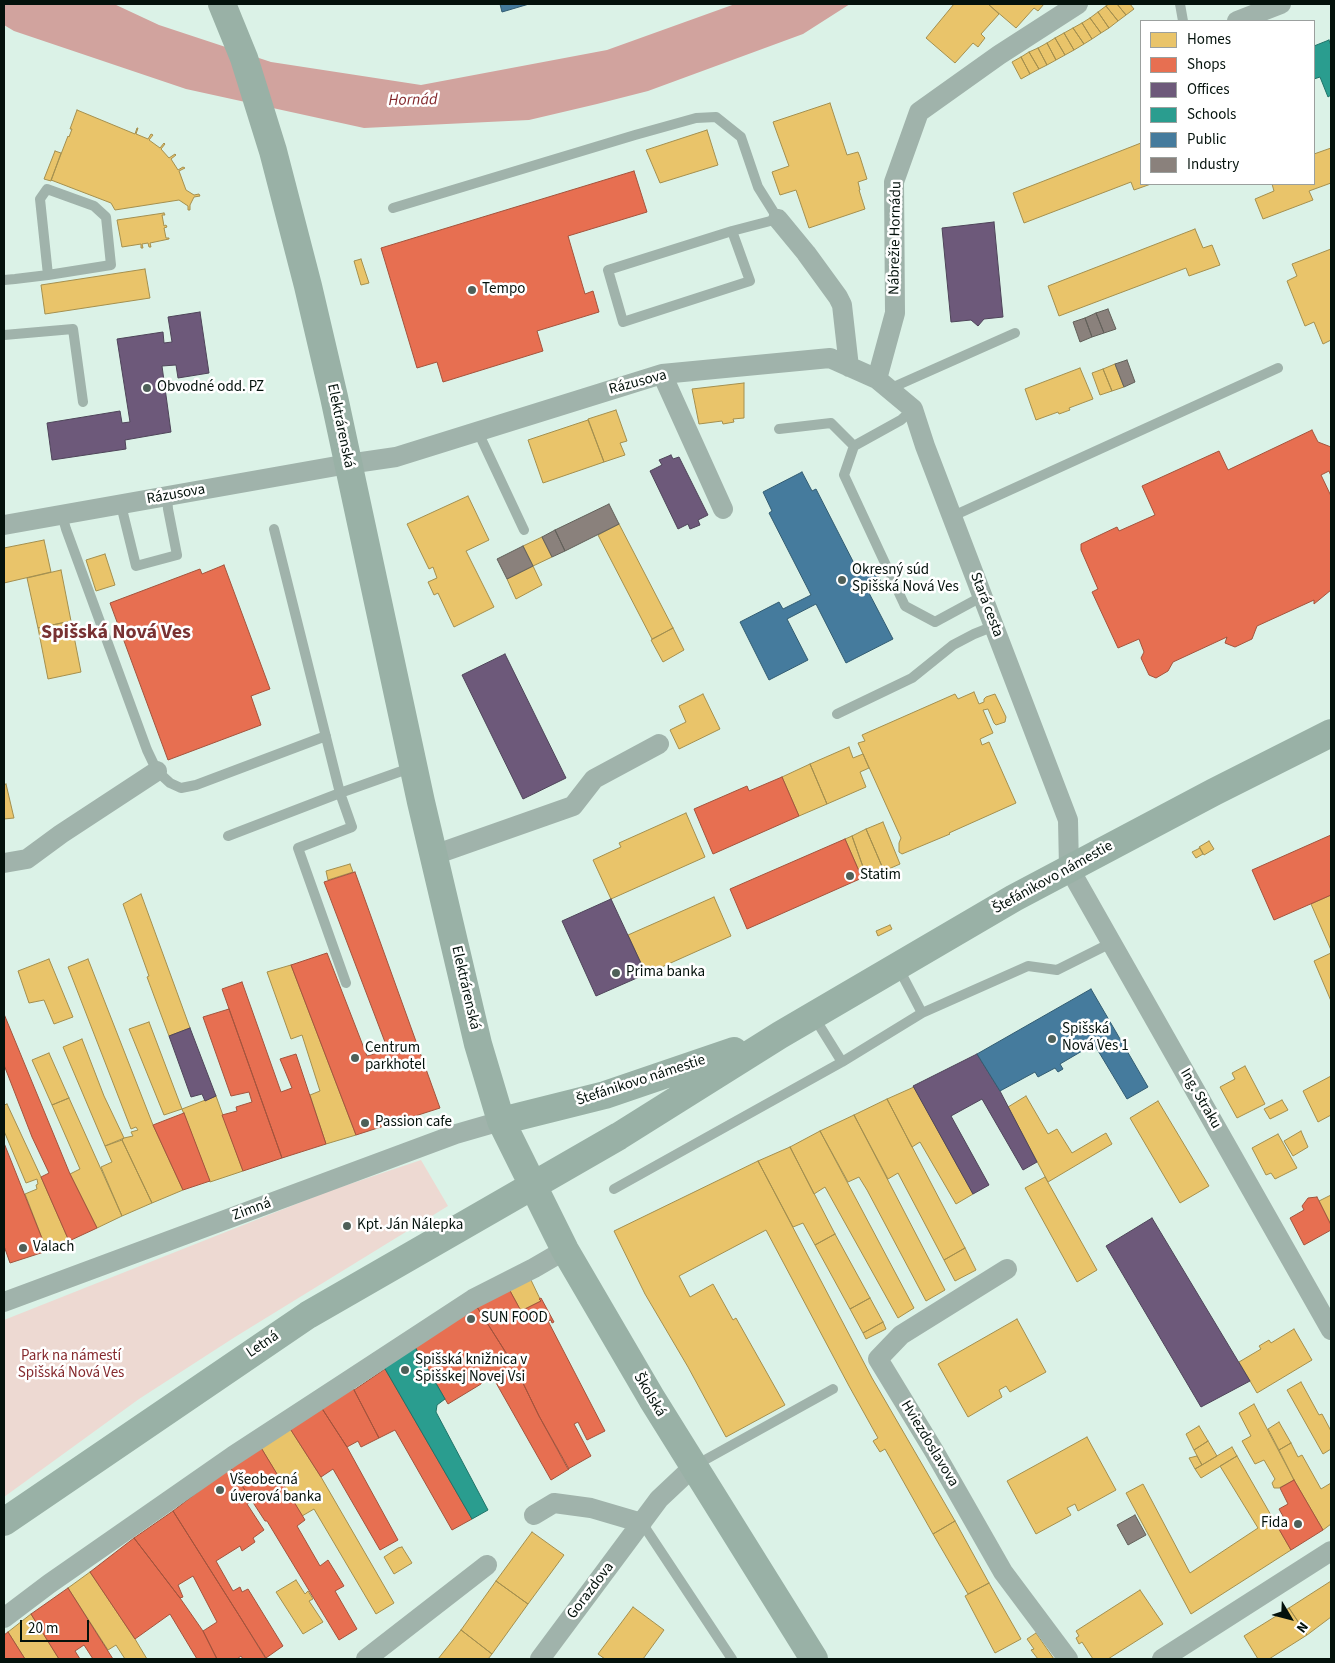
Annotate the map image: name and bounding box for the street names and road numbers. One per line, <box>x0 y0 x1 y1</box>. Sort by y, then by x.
street label: Nábrežie Hornádu <box>886 181 906 295</box>
street label: Rázusova <box>607 367 669 399</box>
street label: Elektrárenská <box>322 382 358 470</box>
street label: Rázusova <box>145 481 207 509</box>
street label: Stará cesta <box>965 570 1007 640</box>
street label: Štefánikovo námestie <box>990 838 1116 918</box>
street label: Elektrárenská <box>447 944 483 1032</box>
street label: Štefánikovo námestie <box>574 1052 708 1110</box>
street label: Ing. Straku <box>1175 1066 1225 1132</box>
street label: Zimná <box>230 1195 274 1225</box>
street label: Letná <box>243 1328 283 1362</box>
street label: Školská <box>629 1370 669 1420</box>
street label: Hviezdoslavova <box>896 1398 962 1490</box>
street label: Gorazdova <box>564 1559 618 1623</box>

